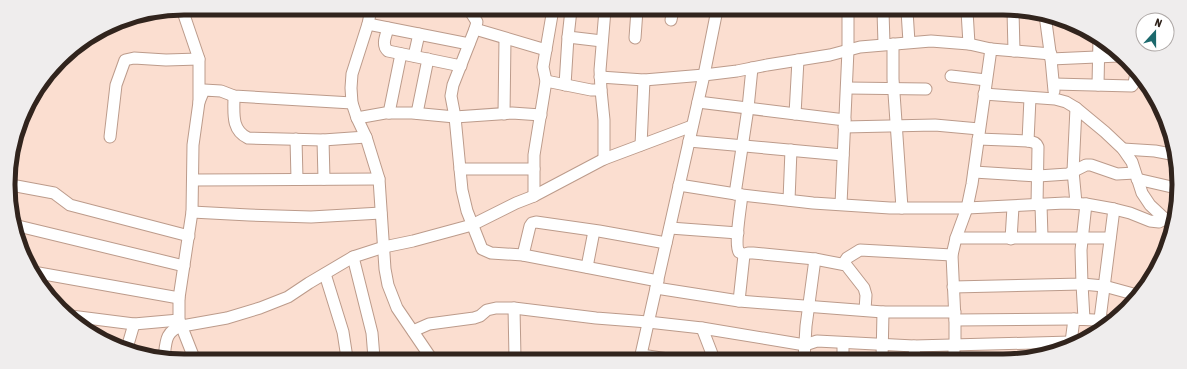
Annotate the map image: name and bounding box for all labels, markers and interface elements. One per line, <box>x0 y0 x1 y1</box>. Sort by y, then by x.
north arrow <box>1135 12 1175 52</box>
text: N <box>1153 16 1164 29</box>

